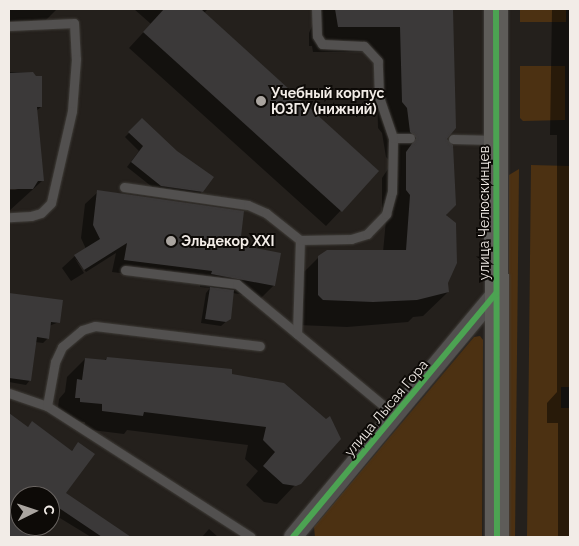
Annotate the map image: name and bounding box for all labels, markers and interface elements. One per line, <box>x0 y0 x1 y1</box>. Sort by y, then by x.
place label: Учебный корпус ЮЗГУ (нижний) <box>271 85 384 118</box>
marker: Учебный корпус ЮЗГУ (нижний) <box>255 95 267 107</box>
street label: улица Челюскинцев <box>476 146 492 280</box>
place label: Эльдекор XXI <box>181 233 274 249</box>
marker: Эльдекор XXI <box>165 235 177 247</box>
street label: улица Лысая Гора <box>341 356 431 460</box>
north arrow <box>10 486 60 536</box>
text: С <box>41 505 57 515</box>

